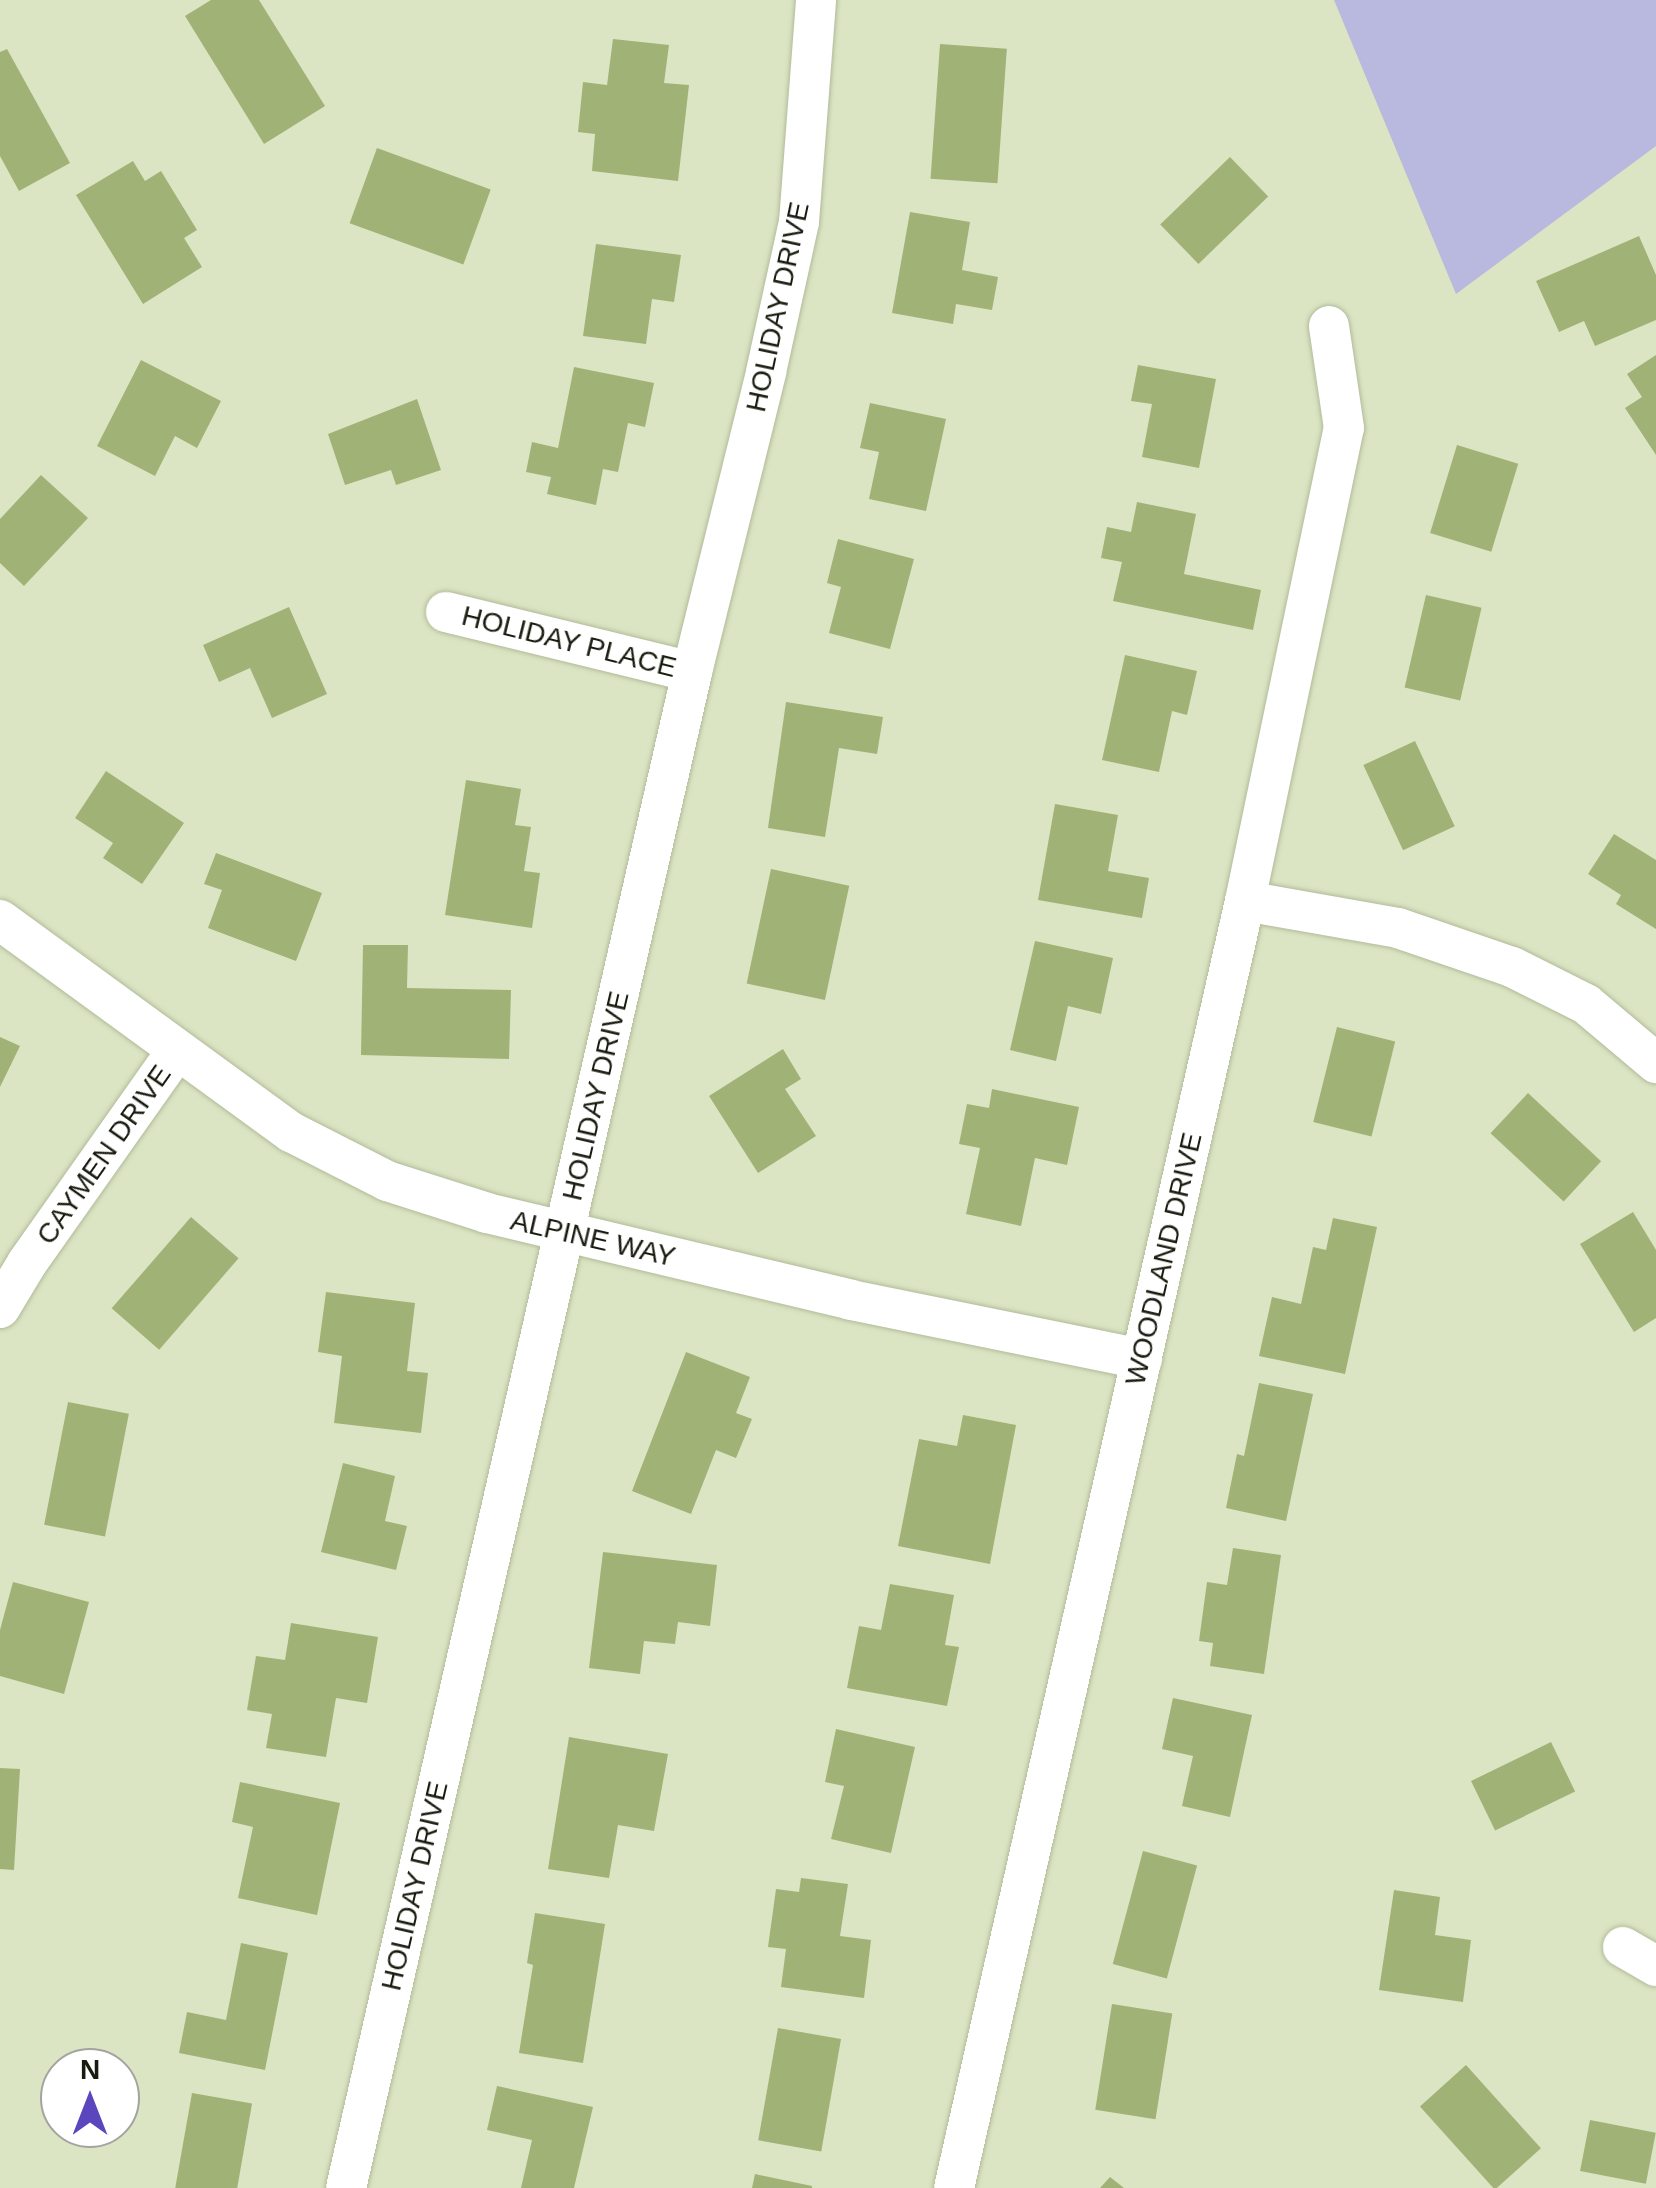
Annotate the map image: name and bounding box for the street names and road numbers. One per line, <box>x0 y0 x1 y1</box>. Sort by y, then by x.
street label: HOLIDAY DRIVE <box>739 199 817 415</box>
street label: HOLIDAY PLACE <box>458 599 680 685</box>
street label: HOLIDAY DRIVE <box>556 988 636 1204</box>
street label: CAYMEN DRIVE <box>30 1059 178 1251</box>
street label: WOODLAND DRIVE <box>1119 1129 1209 1389</box>
street label: ALPINE WAY <box>507 1204 679 1274</box>
street label: HOLIDAY DRIVE <box>375 1778 455 1994</box>

